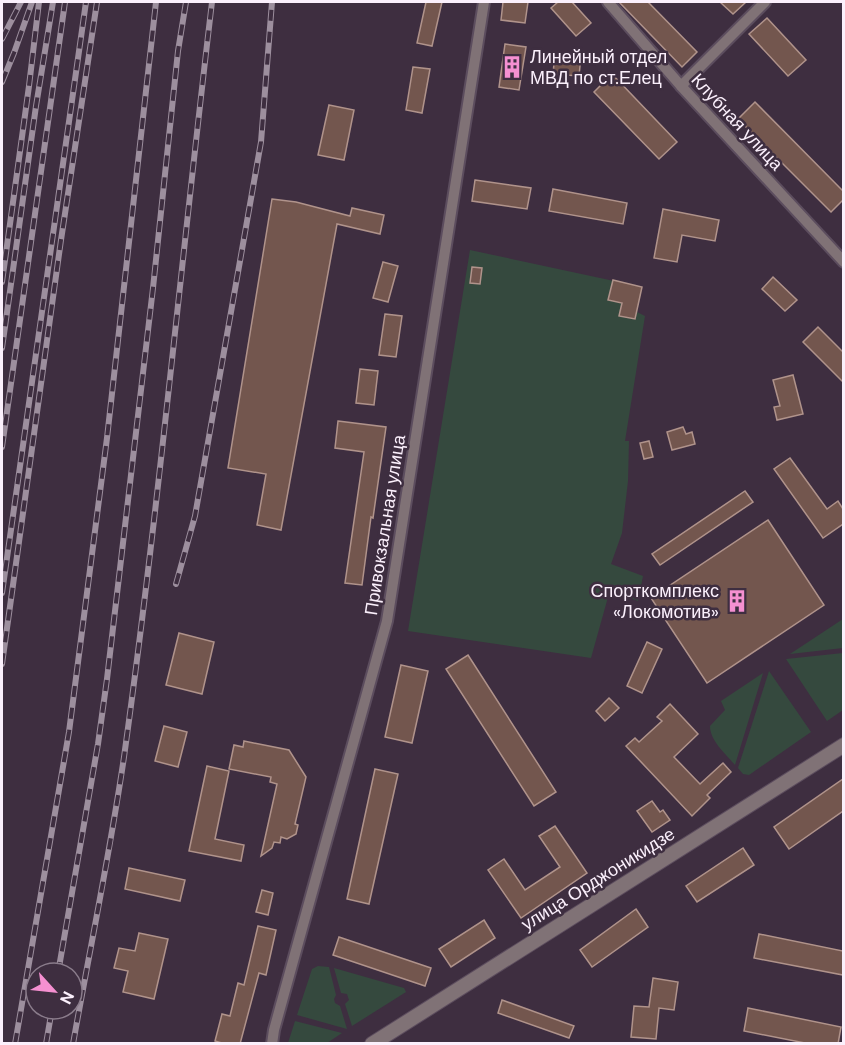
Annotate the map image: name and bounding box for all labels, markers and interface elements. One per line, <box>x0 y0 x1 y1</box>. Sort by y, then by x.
place label: Линейный отдел МВД по ст.Елец <box>530 45 667 90</box>
building icon: Линейный отдел МВД по ст.Елец <box>499 54 525 80</box>
street label: Клубная улица <box>686 68 789 176</box>
street label: Привокзальная улица <box>359 432 411 617</box>
place label: Спорткомплекс «Локомотив» <box>591 579 719 624</box>
building icon: Спорткомплекс «Локомотив» <box>724 588 750 614</box>
street label: улица Орджоникидзе <box>517 822 679 936</box>
north arrow <box>24 961 84 1021</box>
text: N <box>55 988 79 1008</box>

